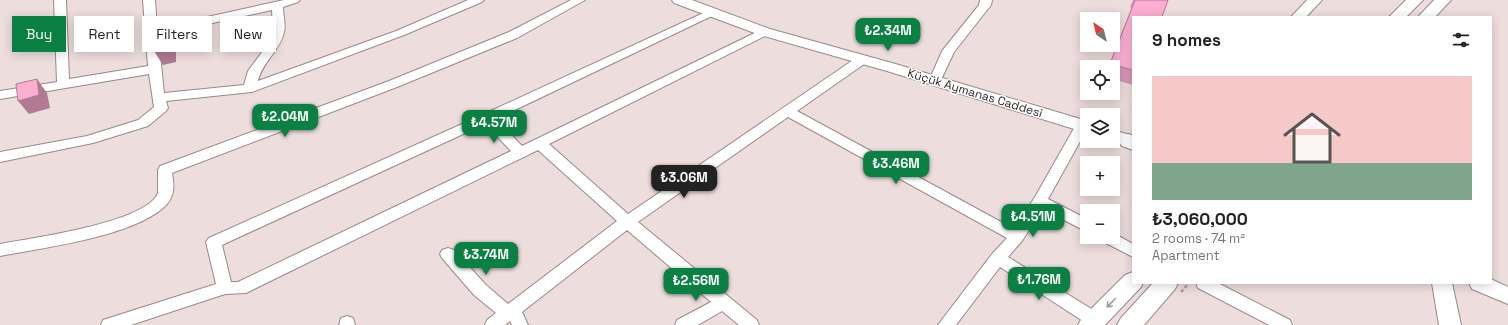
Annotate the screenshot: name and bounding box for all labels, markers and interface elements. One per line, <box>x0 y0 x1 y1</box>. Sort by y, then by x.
north arrow <box>1080 12 1120 52</box>
map controls <box>1080 12 1120 244</box>
chip: Buy <box>12 16 66 52</box>
chip: Rent <box>74 16 134 52</box>
chip: Filters <box>142 16 212 52</box>
chip: New <box>220 16 276 52</box>
pin: ₺2.34M <box>855 18 921 52</box>
text: ₺2.34M <box>864 22 912 39</box>
text: 9 homes <box>1152 29 1221 51</box>
icon: filters <box>1450 29 1472 51</box>
button: locate <box>1080 60 1120 100</box>
street label: Küçük Aymanas Caddesi <box>906 65 1045 121</box>
icon: home <box>1276 102 1348 174</box>
pin: ₺2.04M <box>252 104 318 138</box>
text: ₺2.04M <box>261 108 309 125</box>
button: layers <box>1080 108 1120 148</box>
pin: ₺4.57M <box>461 110 527 144</box>
text: ₺4.57M <box>471 114 517 131</box>
pin: ₺3.46M <box>863 151 929 185</box>
text: ₺3.46M <box>872 155 920 172</box>
button: + <box>1080 156 1120 196</box>
pin: ₺3.06M <box>651 165 717 199</box>
text: ₺3.06M <box>660 169 708 186</box>
pin: ₺4.51M <box>1000 204 1066 238</box>
button: − <box>1080 204 1120 244</box>
text: ₺4.51M <box>1010 208 1056 225</box>
text: ₺3,060,000 <box>1152 208 1248 230</box>
text: 2 rooms · 74 m² <box>1152 230 1245 247</box>
pin: ₺3.74M <box>453 242 519 276</box>
text: ₺3.74M <box>463 246 509 263</box>
text: Apartment <box>1152 247 1220 264</box>
pin: ₺1.76M <box>1006 267 1072 301</box>
pin: ₺2.56M <box>663 268 729 302</box>
text: ₺1.76M <box>1017 271 1061 288</box>
text: ₺2.56M <box>673 272 719 289</box>
one-way arrow <box>1107 298 1116 308</box>

